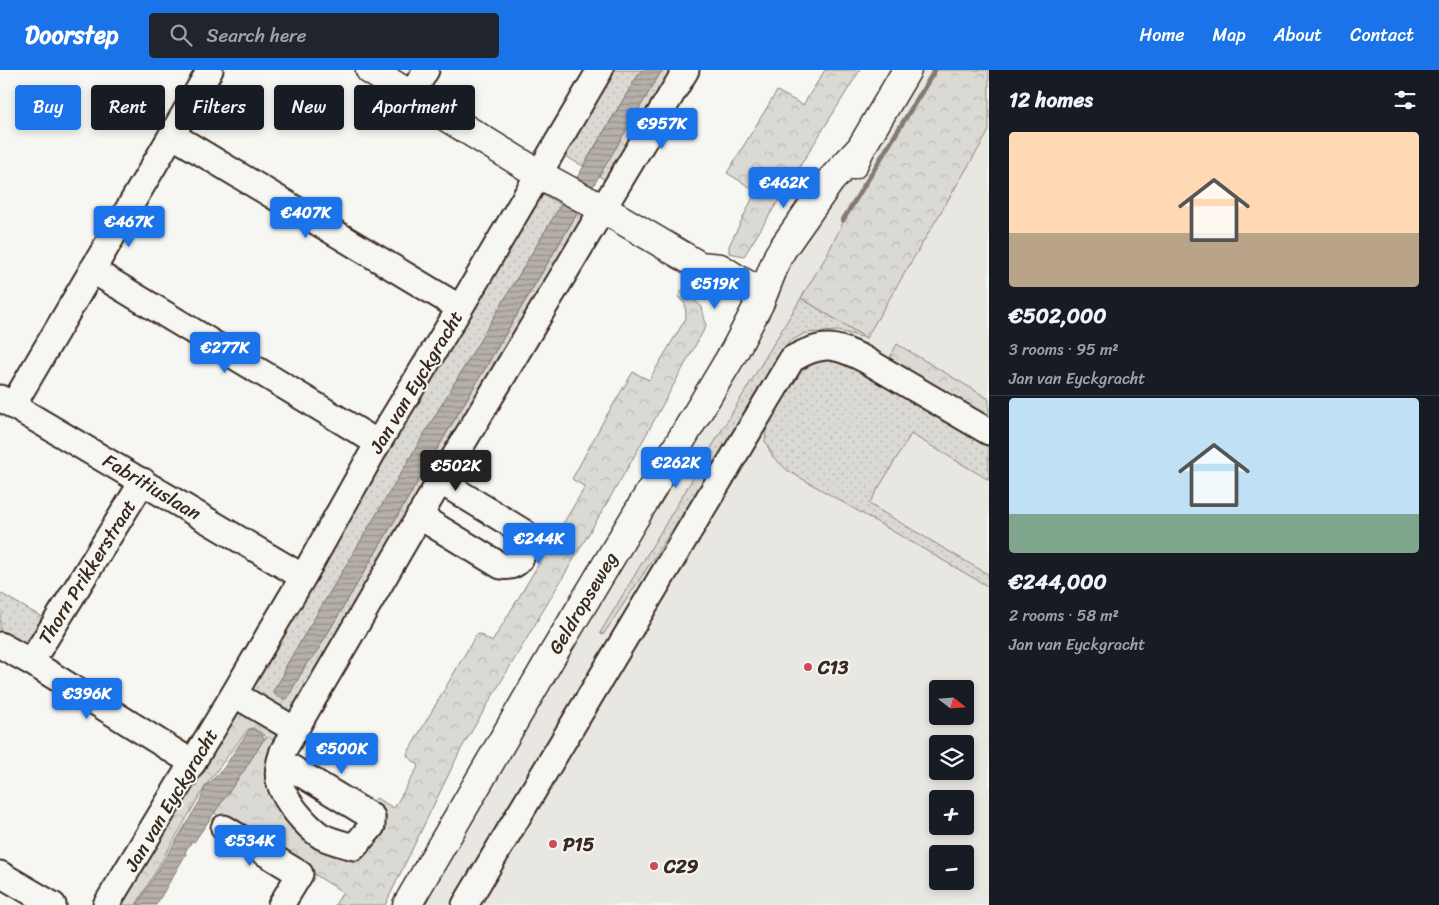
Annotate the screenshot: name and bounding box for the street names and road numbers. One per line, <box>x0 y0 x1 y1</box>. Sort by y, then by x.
street label: Jan van Eyckgracht <box>360 304 472 461</box>
street label: Fabritiuslaan <box>96 445 208 529</box>
street label: Thorn Prikkerstraat <box>29 493 145 651</box>
street label: Geldropseweg <box>539 545 627 661</box>
street label: Jan van Eyckgracht <box>115 722 227 879</box>

